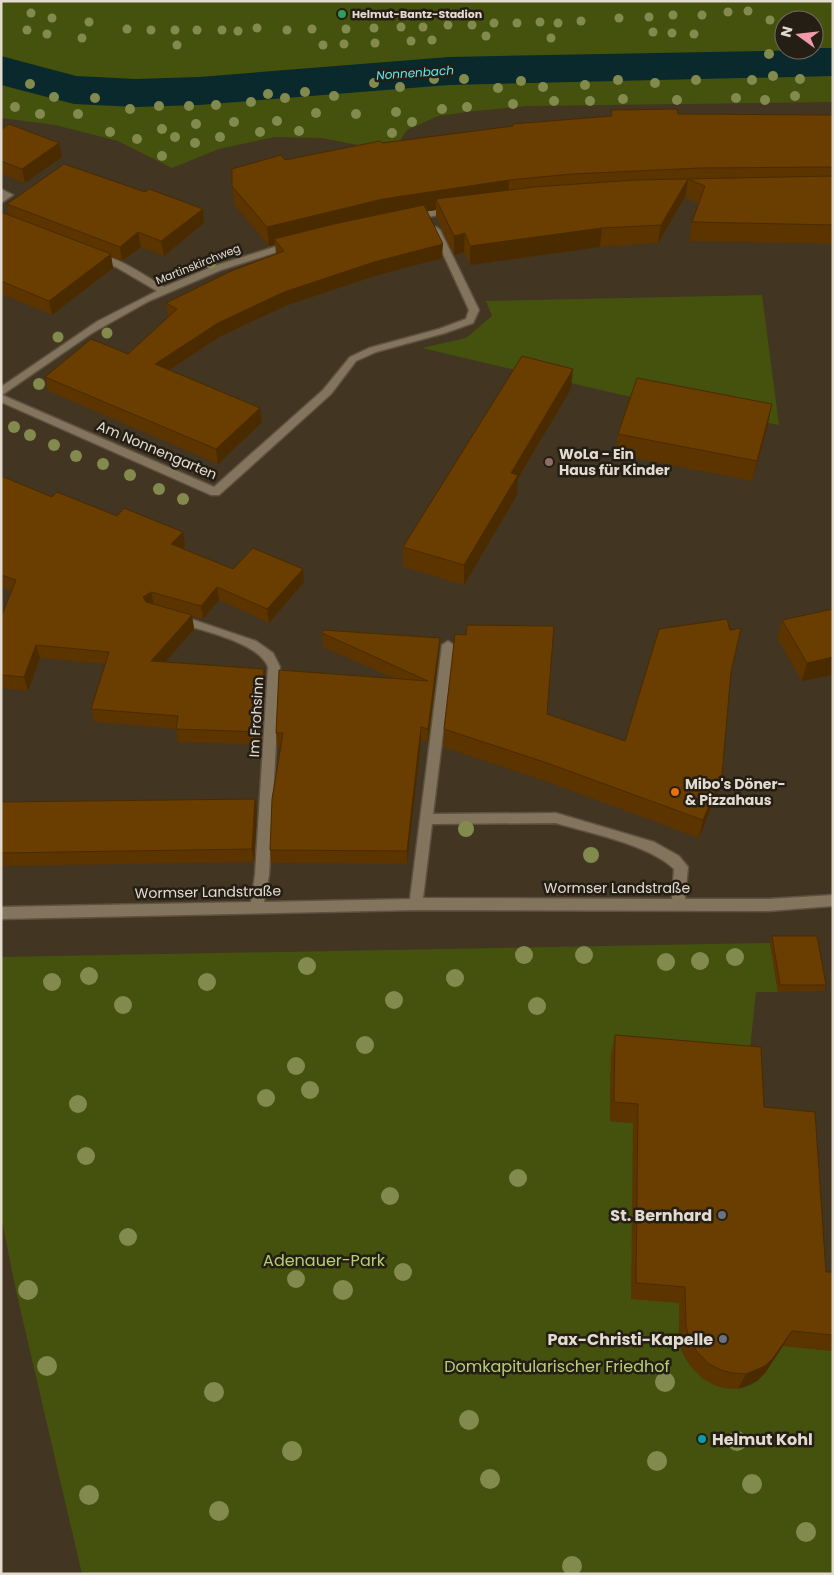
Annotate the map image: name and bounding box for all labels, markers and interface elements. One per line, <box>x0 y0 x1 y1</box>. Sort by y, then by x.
place label: Helmut-Bantz-Stadion <box>352 6 482 22</box>
marker: Helmut-Bantz-Stadion <box>336 8 348 20</box>
north arrow <box>774 10 824 60</box>
text: N <box>775 24 797 39</box>
water label: Nonnenbach <box>376 61 454 84</box>
street label: Martinskirchweg <box>153 240 243 288</box>
street label: Am Nonnengarten <box>94 416 220 484</box>
place label: WoLa - Ein Haus für Kinder <box>559 444 670 480</box>
marker: WoLa - Ein Haus für Kinder <box>543 456 555 468</box>
street label: Im Frohsinn <box>244 676 268 758</box>
place label: Mibo's Döner- & Pizzahaus <box>685 774 786 810</box>
marker: Mibo's Döner- & Pizzahaus <box>669 786 681 798</box>
street label: Wormser Landstraße <box>544 878 691 898</box>
street label: Wormser Landstraße <box>135 881 282 903</box>
place label: St. Bernhard <box>610 1204 712 1227</box>
marker: St. Bernhard <box>716 1209 728 1221</box>
park label: Adenauer-Park <box>263 1249 386 1272</box>
place label: Pax-Christi-Kapelle <box>547 1328 713 1351</box>
marker: Pax-Christi-Kapelle <box>717 1333 729 1345</box>
park label: Domkapitularischer Friedhof <box>444 1355 670 1378</box>
place label: Helmut Kohl <box>712 1428 813 1451</box>
marker: Helmut Kohl <box>696 1433 708 1445</box>

